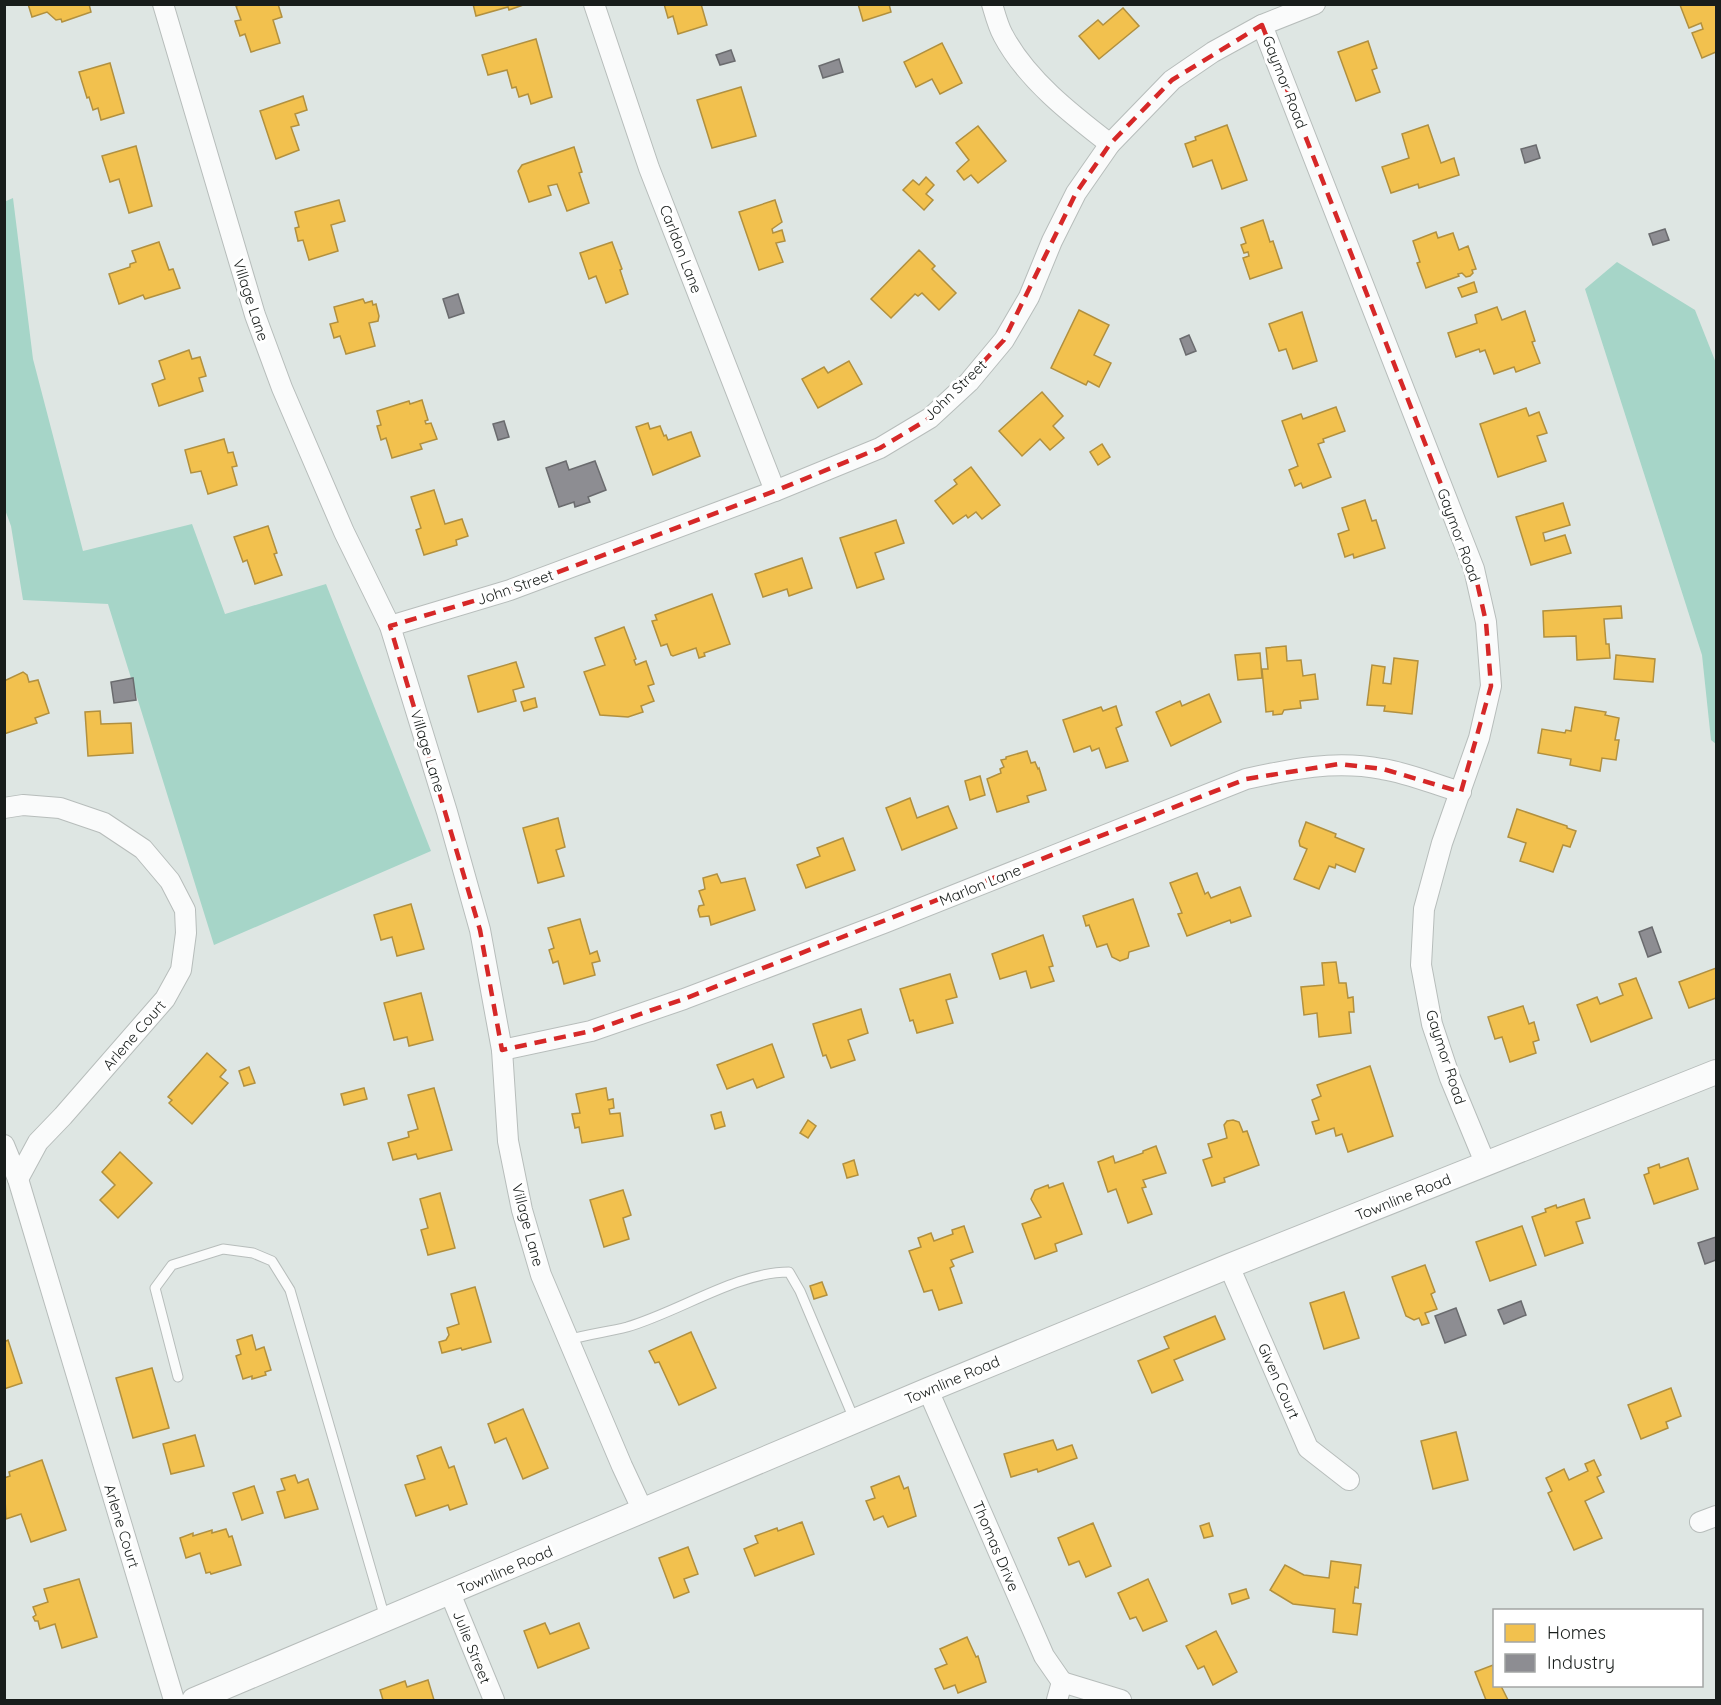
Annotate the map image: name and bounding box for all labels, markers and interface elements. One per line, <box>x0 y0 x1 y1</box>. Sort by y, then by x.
street label: Gaymor Road <box>1259 33 1311 131</box>
street label: Carldon Lane <box>655 202 707 296</box>
street label: Village Lane <box>229 257 273 343</box>
street label: John Street <box>920 355 990 425</box>
street label: Gaymor Road <box>1433 486 1485 584</box>
street label: John Street <box>474 565 556 609</box>
street label: Village Lane <box>406 708 450 794</box>
street label: Marlon Lane <box>936 860 1024 910</box>
street label: Arlene Court <box>98 996 170 1074</box>
street label: Gaymor Road <box>1422 1007 1470 1107</box>
street label: Townline Road <box>1352 1169 1454 1225</box>
street label: Village Lane <box>508 1181 548 1269</box>
street label: Given Court <box>1254 1340 1304 1422</box>
street label: Townline Road <box>902 1351 1002 1409</box>
street label: Arlene Court <box>100 1482 144 1570</box>
street label: Thomas Drive <box>968 1498 1024 1594</box>
street label: Townline Road <box>455 1541 555 1599</box>
street label: Julie Street <box>449 1608 495 1686</box>
legend <box>1493 1609 1703 1687</box>
text: Homes <box>1547 1621 1606 1644</box>
text: Industry <box>1547 1651 1615 1674</box>

